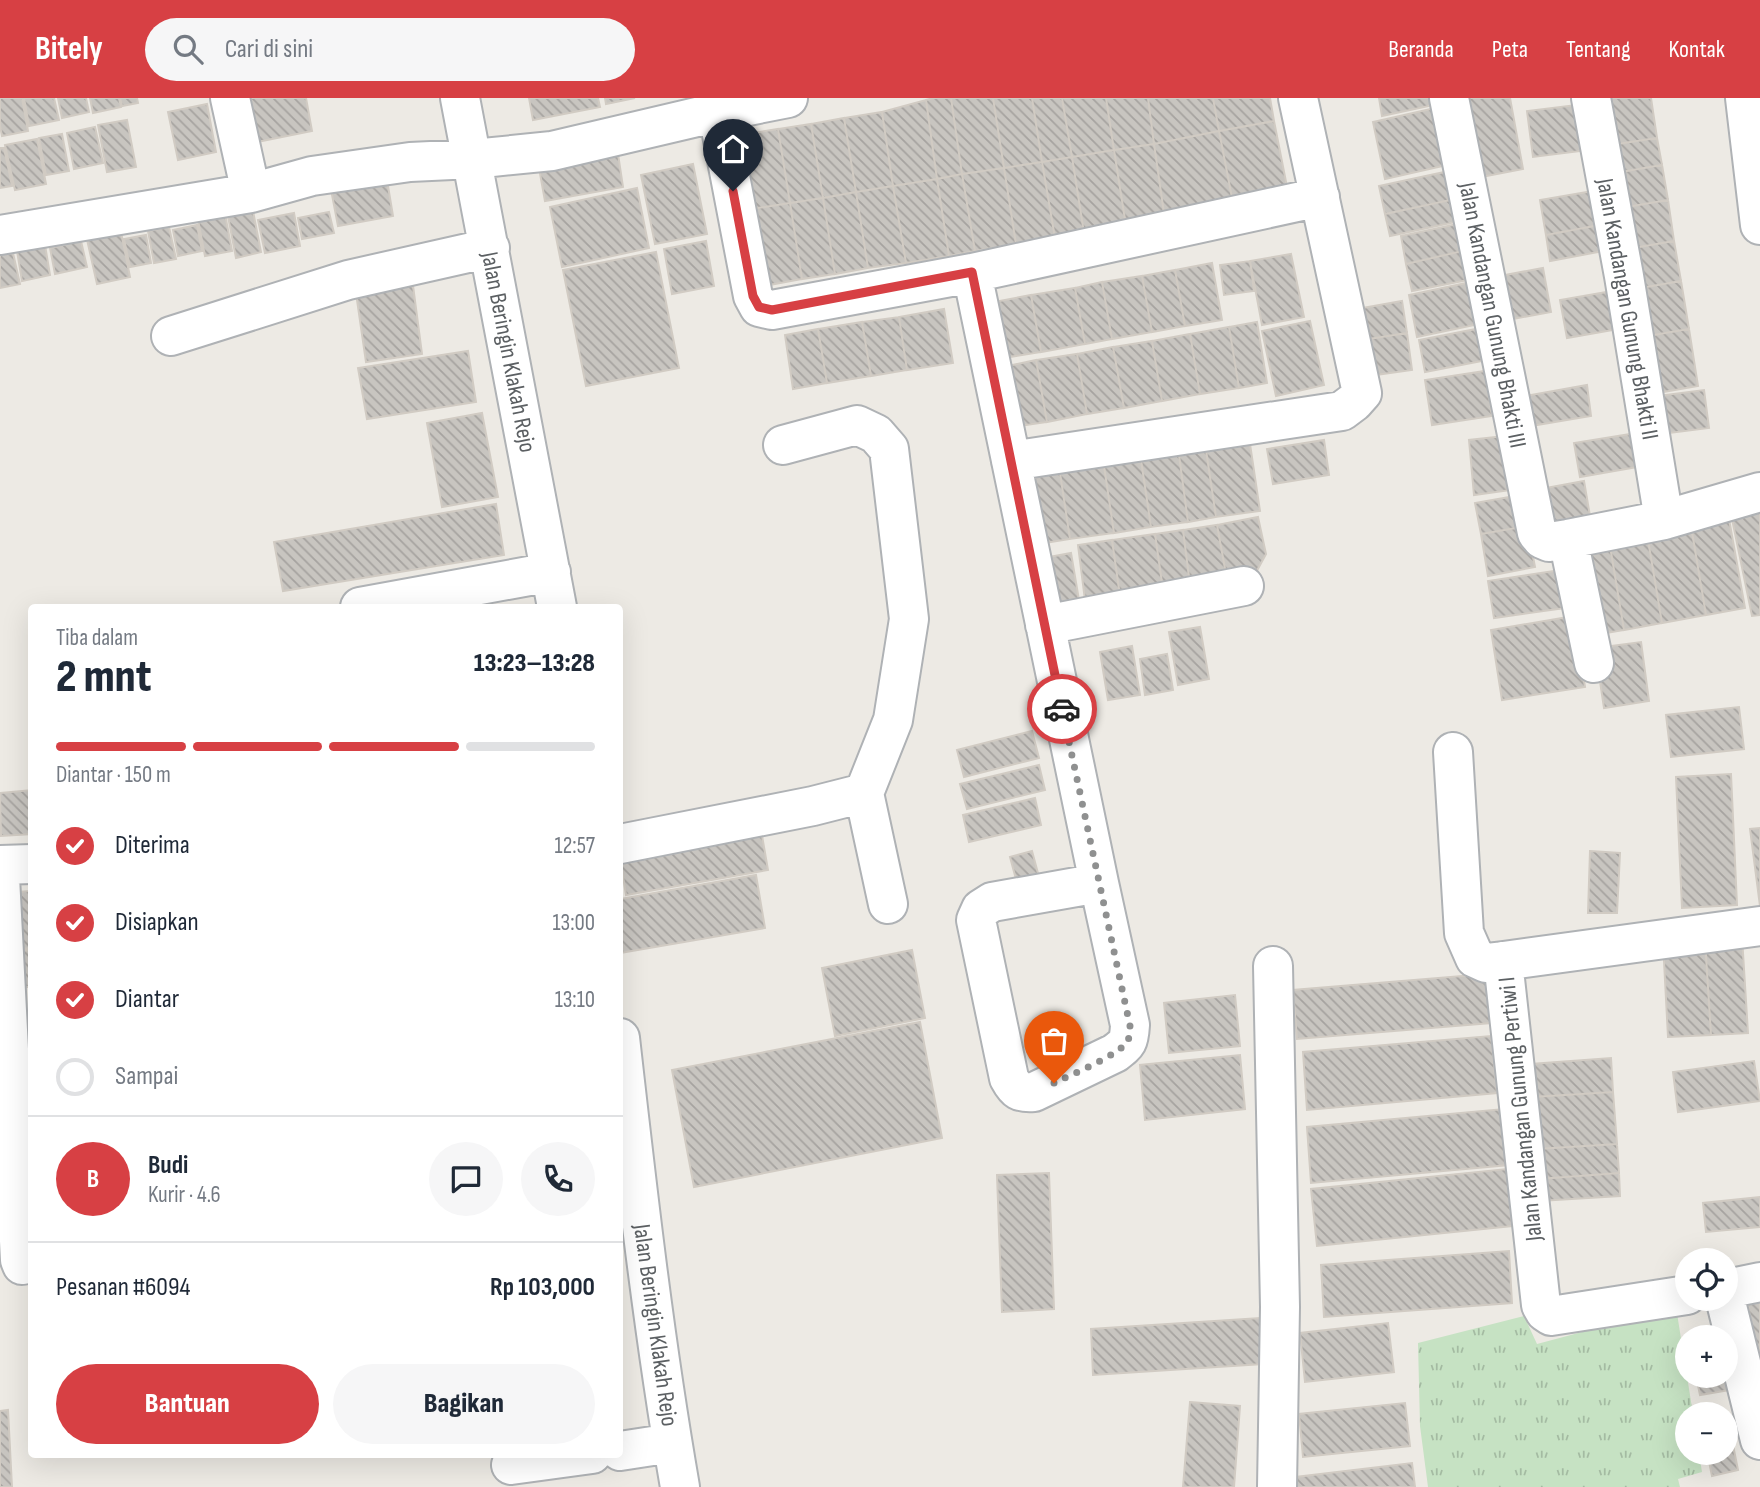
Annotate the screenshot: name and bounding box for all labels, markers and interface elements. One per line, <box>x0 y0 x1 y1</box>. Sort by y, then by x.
search box <box>145 18 635 81</box>
text: Bitely <box>35 29 103 69</box>
icon: search <box>169 30 207 68</box>
text: Cari di sini <box>225 34 313 65</box>
text: Beranda <box>1388 35 1454 64</box>
text: Peta <box>1492 35 1528 64</box>
text: Tentang <box>1566 35 1631 64</box>
text: Kontak <box>1669 35 1725 64</box>
pin <box>703 119 763 191</box>
icon: home <box>714 130 752 168</box>
street label: Jalan Kandangan Gunung Bhakti II <box>1590 175 1665 442</box>
street label: Jalan Kandangan Gunung Bhakti III <box>1452 179 1532 450</box>
street label: Jalan Beringin Klakah Rejo <box>475 248 542 455</box>
text: Tiba dalam <box>56 624 138 652</box>
text: 13:23–13:28 <box>474 648 595 679</box>
text: 2 mnt <box>56 650 151 705</box>
courier <box>1027 674 1097 744</box>
icon: car <box>1043 690 1081 728</box>
text: Diantar · 150 m <box>56 761 171 789</box>
icon: check <box>56 827 94 865</box>
text: Diterima <box>115 830 190 861</box>
text: 12:57 <box>555 832 595 860</box>
icon: check <box>56 904 94 942</box>
text: Disiapkan <box>115 907 199 938</box>
text: 13:00 <box>552 909 595 937</box>
street label: Jalan Kandangan Gunung Pertiwi I <box>1492 975 1549 1244</box>
icon: check <box>56 981 94 1019</box>
text: Diantar <box>115 984 179 1015</box>
text: 13:10 <box>555 986 595 1014</box>
pin <box>1024 1011 1084 1083</box>
icon: bag <box>1035 1022 1073 1060</box>
text: Sampai <box>115 1061 178 1092</box>
button: chat <box>429 1142 503 1216</box>
button: phone <box>521 1142 595 1216</box>
text: Budi <box>148 1150 188 1181</box>
text: B <box>87 1164 99 1195</box>
text: Kurir · 4.6 <box>148 1181 221 1209</box>
street label: Jalan Beringin Klakah Rejo <box>627 1221 684 1428</box>
map controls <box>1675 1248 1738 1465</box>
button: locate <box>1675 1248 1738 1311</box>
text: Pesanan #6094 <box>56 1272 190 1303</box>
text: Rp 103,000 <box>490 1272 595 1303</box>
button: + <box>1675 1325 1738 1388</box>
button: Bantuan <box>56 1364 319 1444</box>
button: Bagikan <box>333 1364 595 1444</box>
button: − <box>1675 1402 1738 1465</box>

